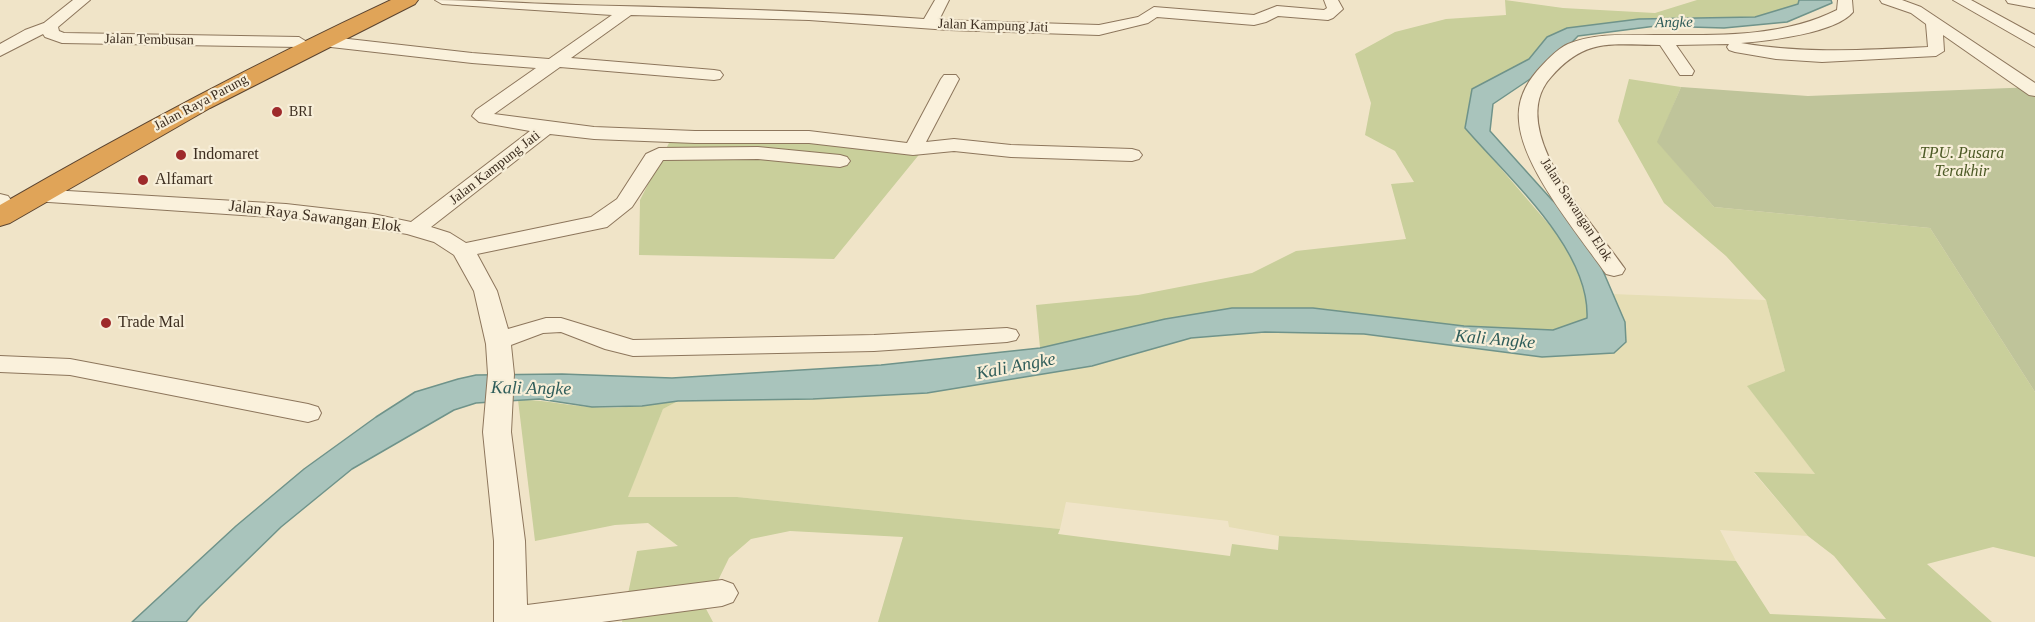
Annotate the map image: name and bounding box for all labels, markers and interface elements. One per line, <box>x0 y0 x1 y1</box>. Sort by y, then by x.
water label: Angke <box>1655 14 1693 32</box>
street label: Jalan Kampung Jati <box>938 16 1048 36</box>
street label: Jalan Tembusan <box>104 31 194 49</box>
street label: Jalan Raya Parung <box>151 71 251 135</box>
place label: BRI <box>289 104 312 120</box>
marker: BRI <box>270 105 284 119</box>
street label: Jalan Kampung Jati <box>446 127 544 209</box>
park label: TPU. Pusara Terakhir <box>1920 144 2004 182</box>
place label: Indomaret <box>193 145 259 165</box>
marker: Indomaret <box>174 148 188 162</box>
street label: Jalan Sawangan Elok <box>1536 155 1616 265</box>
place label: Alfamart <box>155 170 213 190</box>
marker: Alfamart <box>136 173 150 187</box>
street label: Jalan Raya Sawangan Elok <box>228 197 402 237</box>
place label: Trade Mal <box>118 313 185 333</box>
marker: Trade Mal <box>99 316 113 330</box>
water label: Kali Angke <box>1454 326 1536 354</box>
water label: Kali Angke <box>974 349 1058 385</box>
water label: Kali Angke <box>491 377 571 401</box>

